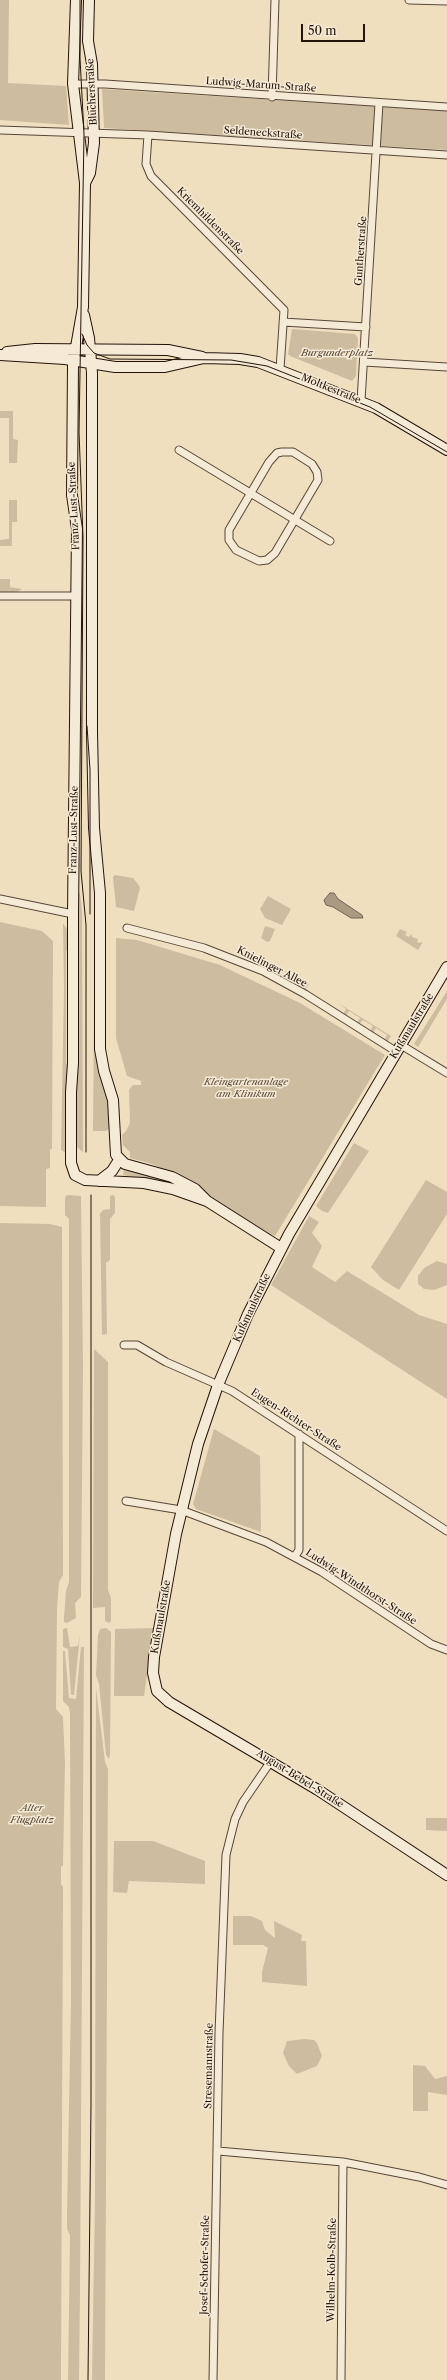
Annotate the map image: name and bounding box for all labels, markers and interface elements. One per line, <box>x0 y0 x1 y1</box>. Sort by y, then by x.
scale bar <box>303 16 367 42</box>
text: 50 m <box>308 23 337 38</box>
street label: Blücherstraße <box>84 58 100 126</box>
street label: Ludwig-Marum-Straße <box>205 75 317 95</box>
street label: Seldeneckstraße <box>223 124 303 142</box>
street label: Kriemhildenstraße <box>174 185 246 257</box>
street label: Guntherstraße <box>353 216 369 286</box>
park label: Burgunderplatz <box>301 347 373 359</box>
street label: Moltkestraße <box>299 372 363 406</box>
street label: Franz-Lust-Straße <box>66 462 82 550</box>
street label: Franz-Lust-Straße <box>67 786 81 874</box>
street label: Knielinger Allee <box>235 944 309 990</box>
street label: Kußmaulstraße <box>388 991 436 1061</box>
park label: Kleingartenanlage am Klinikum <box>204 1076 288 1100</box>
street label: Kußmaulstraße <box>231 1272 273 1344</box>
street label: Eugen-Richter-Straße <box>248 1386 344 1454</box>
street label: Ludwig-Windthorst-Straße <box>303 1547 419 1627</box>
street label: Kußmaulstraße <box>149 1579 173 1655</box>
street label: August-Bebel-Straße <box>254 1747 346 1811</box>
park label: Alter Flugplatz <box>10 1802 54 1826</box>
street label: Stresemannstraße <box>202 2023 216 2109</box>
street label: Josef-Schofer-Straße <box>198 2215 212 2315</box>
street label: Wilhelm-Kolb-Straße <box>325 2218 339 2322</box>

